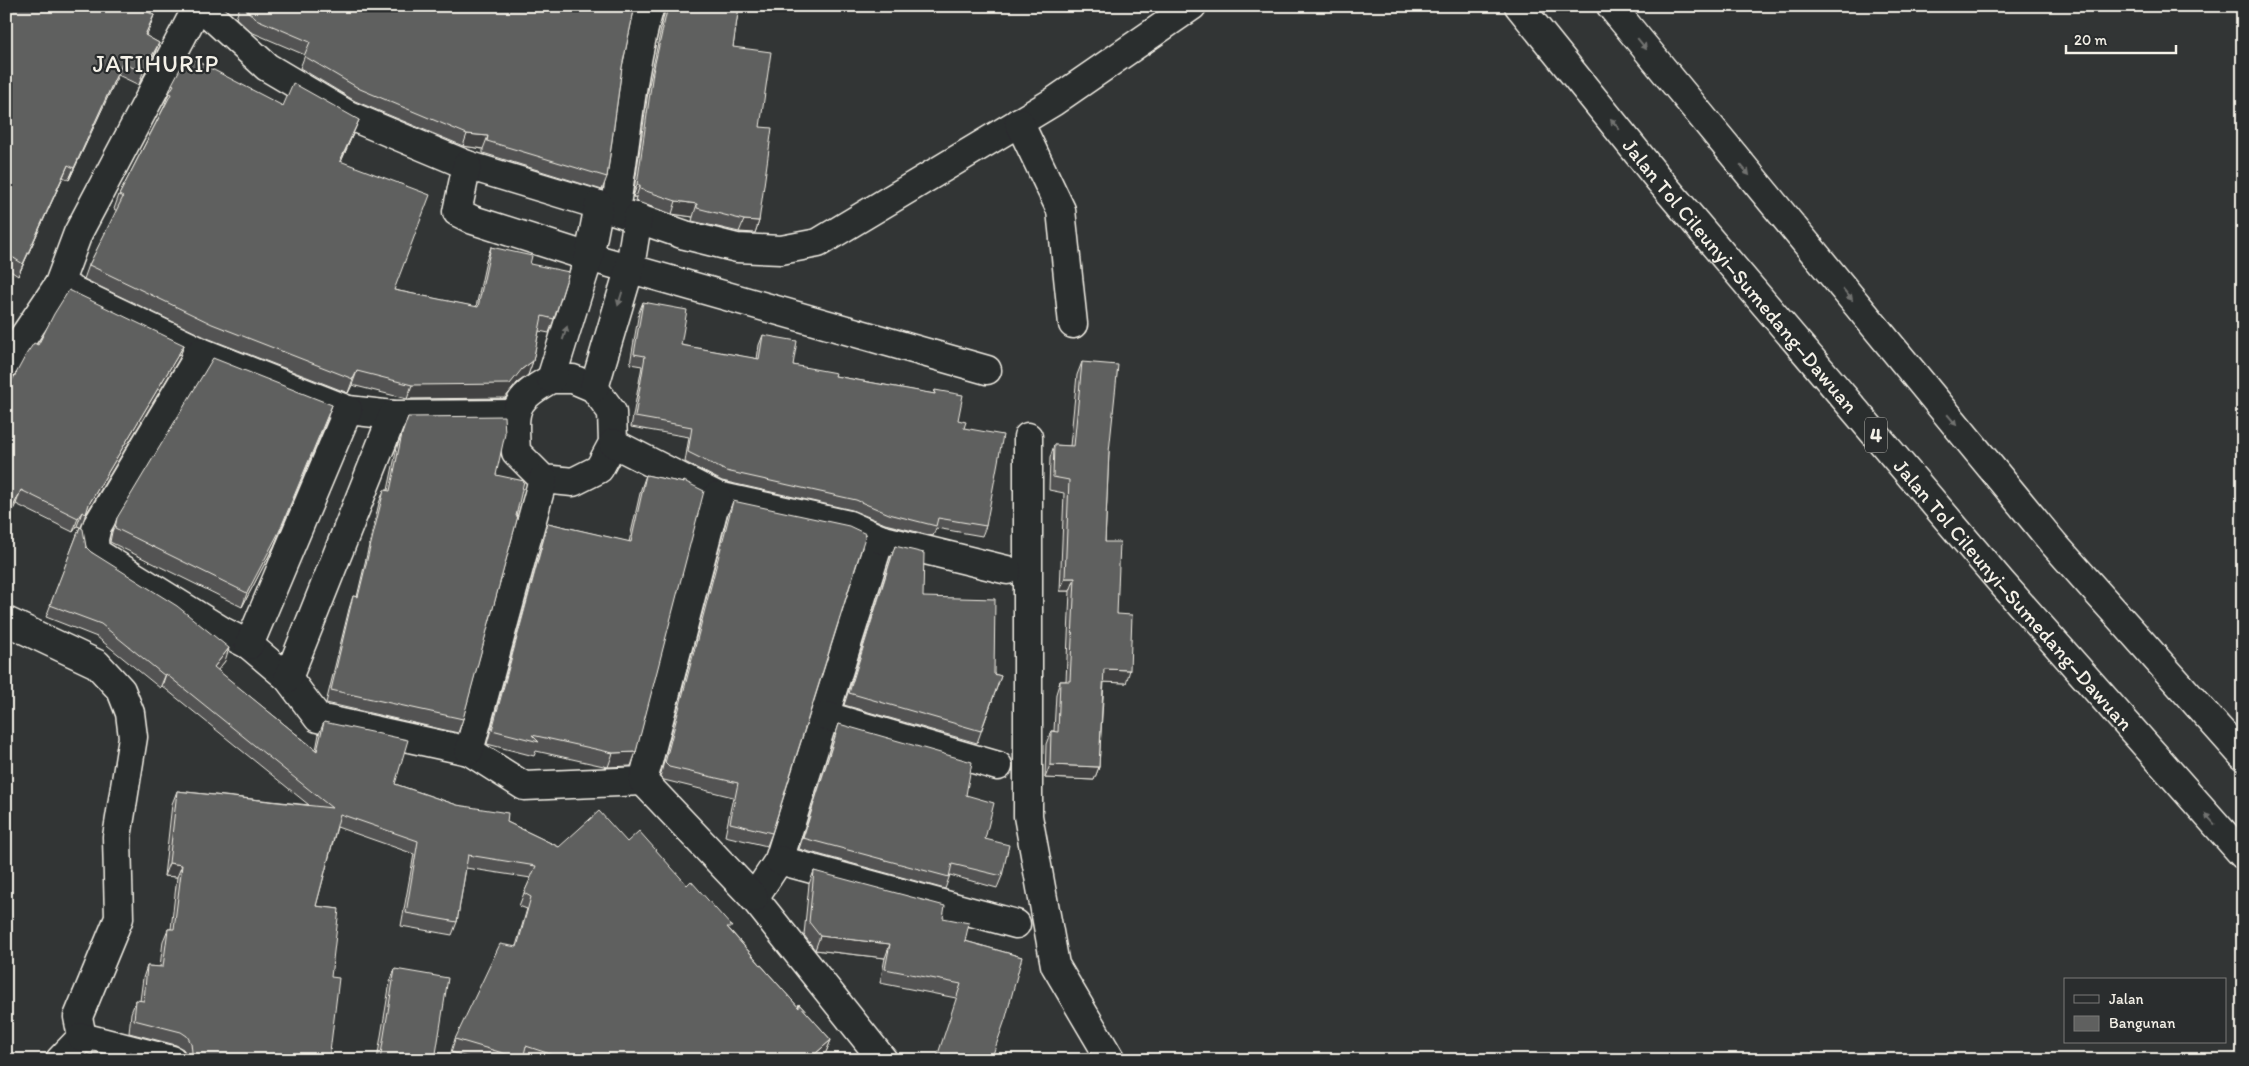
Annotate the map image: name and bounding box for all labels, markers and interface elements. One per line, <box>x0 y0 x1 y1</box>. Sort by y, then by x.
scale bar <box>2066 22 2176 54</box>
text: 20 m <box>2074 31 2108 49</box>
one-way arrow <box>1636 37 1647 50</box>
district label: JATIHURIP <box>93 49 219 78</box>
one-way arrow <box>1609 118 1620 131</box>
street label: Jalan Tol Cileunyi–Sumedang–Dawuan <box>1618 133 1864 418</box>
one-way arrow <box>1739 163 1750 176</box>
one-way arrow <box>1843 288 1854 301</box>
one-way arrow <box>616 292 624 307</box>
one-way arrow <box>562 325 570 340</box>
one-way arrow <box>1946 414 1957 426</box>
road number: 4 <box>1865 418 1887 452</box>
street label: Jalan Tol Cileunyi–Sumedang–Dawuan <box>1889 454 2139 735</box>
one-way arrow <box>2205 812 2216 825</box>
legend <box>2064 978 2226 1044</box>
text: Jalan <box>2109 990 2143 1008</box>
text: Bangunan <box>2109 1014 2176 1032</box>

